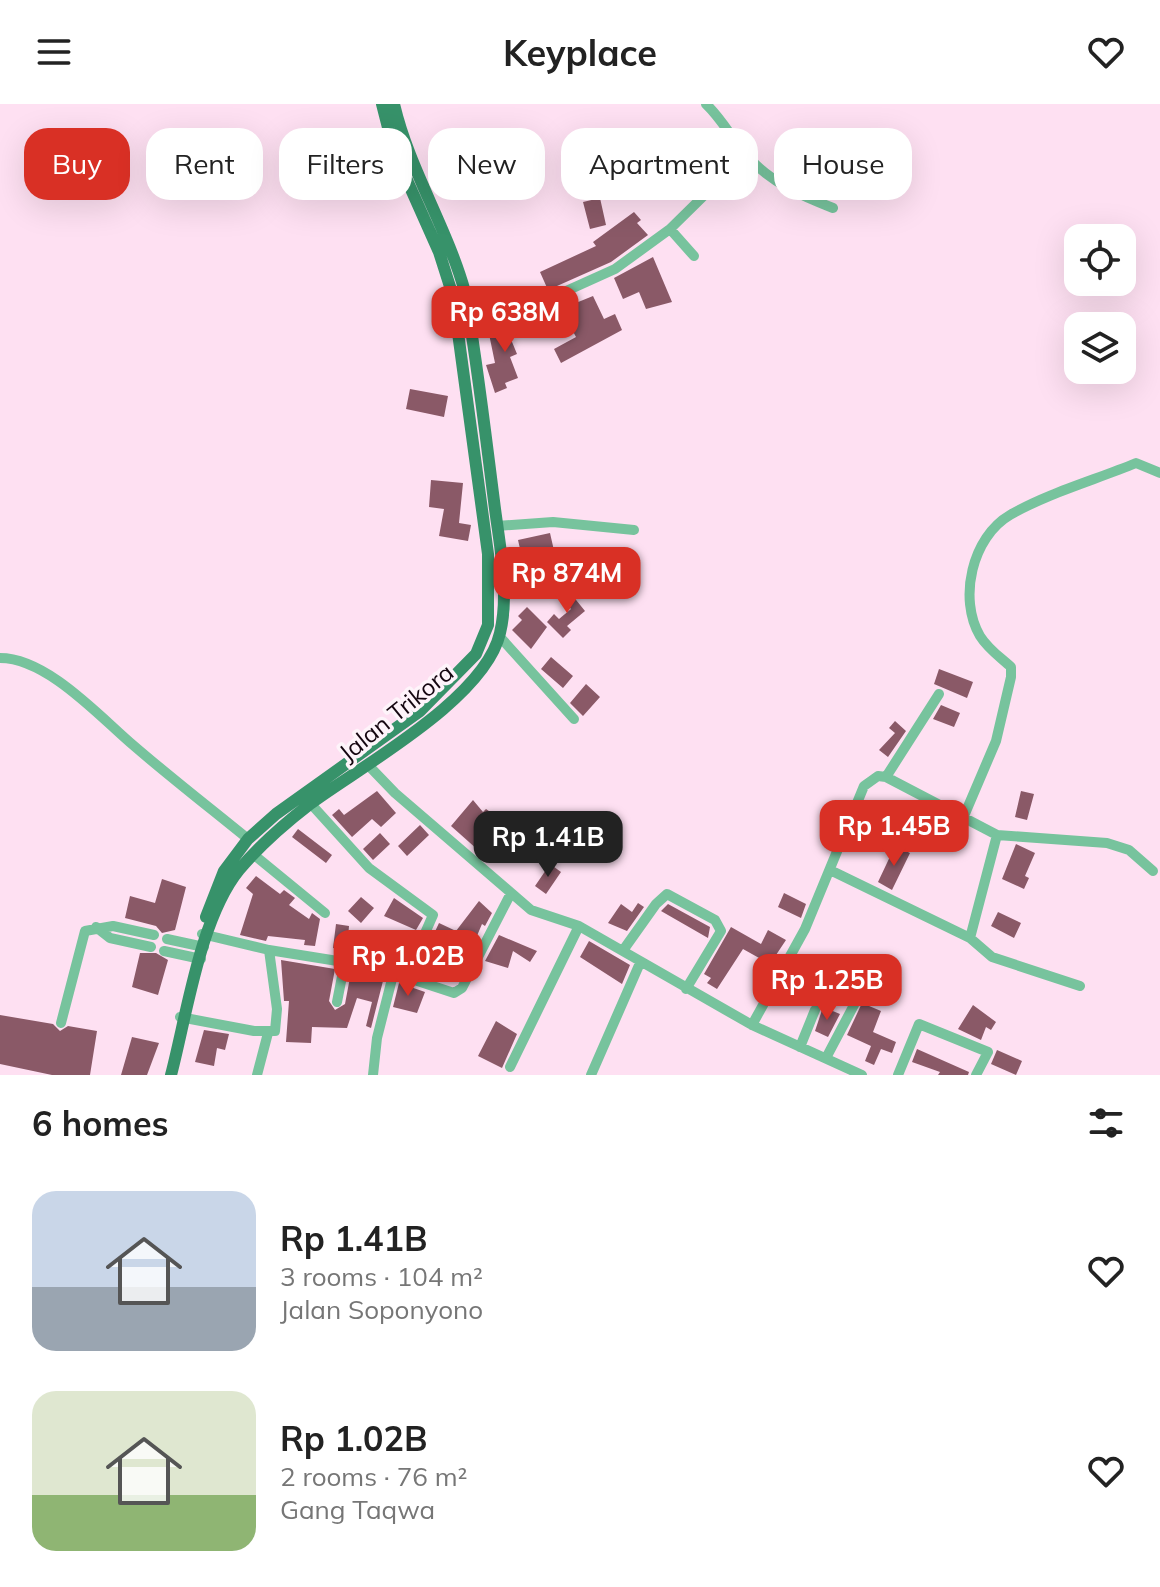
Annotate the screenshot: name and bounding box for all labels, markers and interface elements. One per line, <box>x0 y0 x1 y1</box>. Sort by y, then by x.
icon: menu <box>32 30 76 74</box>
text: Keyplace <box>503 30 657 75</box>
icon: heart <box>1084 30 1128 74</box>
chip: Buy <box>24 128 130 200</box>
chip: Rent <box>146 128 263 200</box>
chip: Filters <box>279 128 412 200</box>
chip: New <box>428 128 545 200</box>
chip: Apartment <box>561 128 758 200</box>
chip: House <box>774 128 912 200</box>
map controls <box>1064 224 1136 384</box>
button: locate <box>1064 224 1136 296</box>
pin: Rp 638M <box>431 286 579 354</box>
text: Rp 638M <box>450 295 560 328</box>
button: layers <box>1064 312 1136 384</box>
pin: Rp 874M <box>493 547 641 615</box>
text: Rp 874M <box>512 556 622 589</box>
street label: Jalan Trikora <box>333 657 459 767</box>
pin: Rp 1.45B <box>811 800 977 868</box>
text: Rp 1.45B <box>838 809 950 842</box>
pin: Rp 1.41B <box>465 811 631 879</box>
text: Rp 1.41B <box>492 820 604 853</box>
pin: Rp 1.02B <box>325 930 491 998</box>
text: Rp 1.02B <box>352 939 464 972</box>
pin: Rp 1.25B <box>744 954 910 1022</box>
text: Rp 1.25B <box>771 963 883 996</box>
icon: filters <box>1084 1101 1128 1145</box>
text: 6 homes <box>32 1102 169 1145</box>
text: Rp 1.41B <box>280 1217 427 1260</box>
icon: home <box>96 1223 192 1319</box>
icon: heart <box>1084 1249 1128 1293</box>
text: 3 rooms · 104 m² <box>280 1260 483 1293</box>
text: Jalan Soponyono <box>280 1293 483 1326</box>
text: Rp 1.02B <box>280 1417 427 1460</box>
icon: home <box>96 1423 192 1519</box>
icon: heart <box>1084 1449 1128 1493</box>
text: 2 rooms · 76 m² <box>280 1460 467 1493</box>
text: Gang Taqwa <box>280 1493 435 1526</box>

